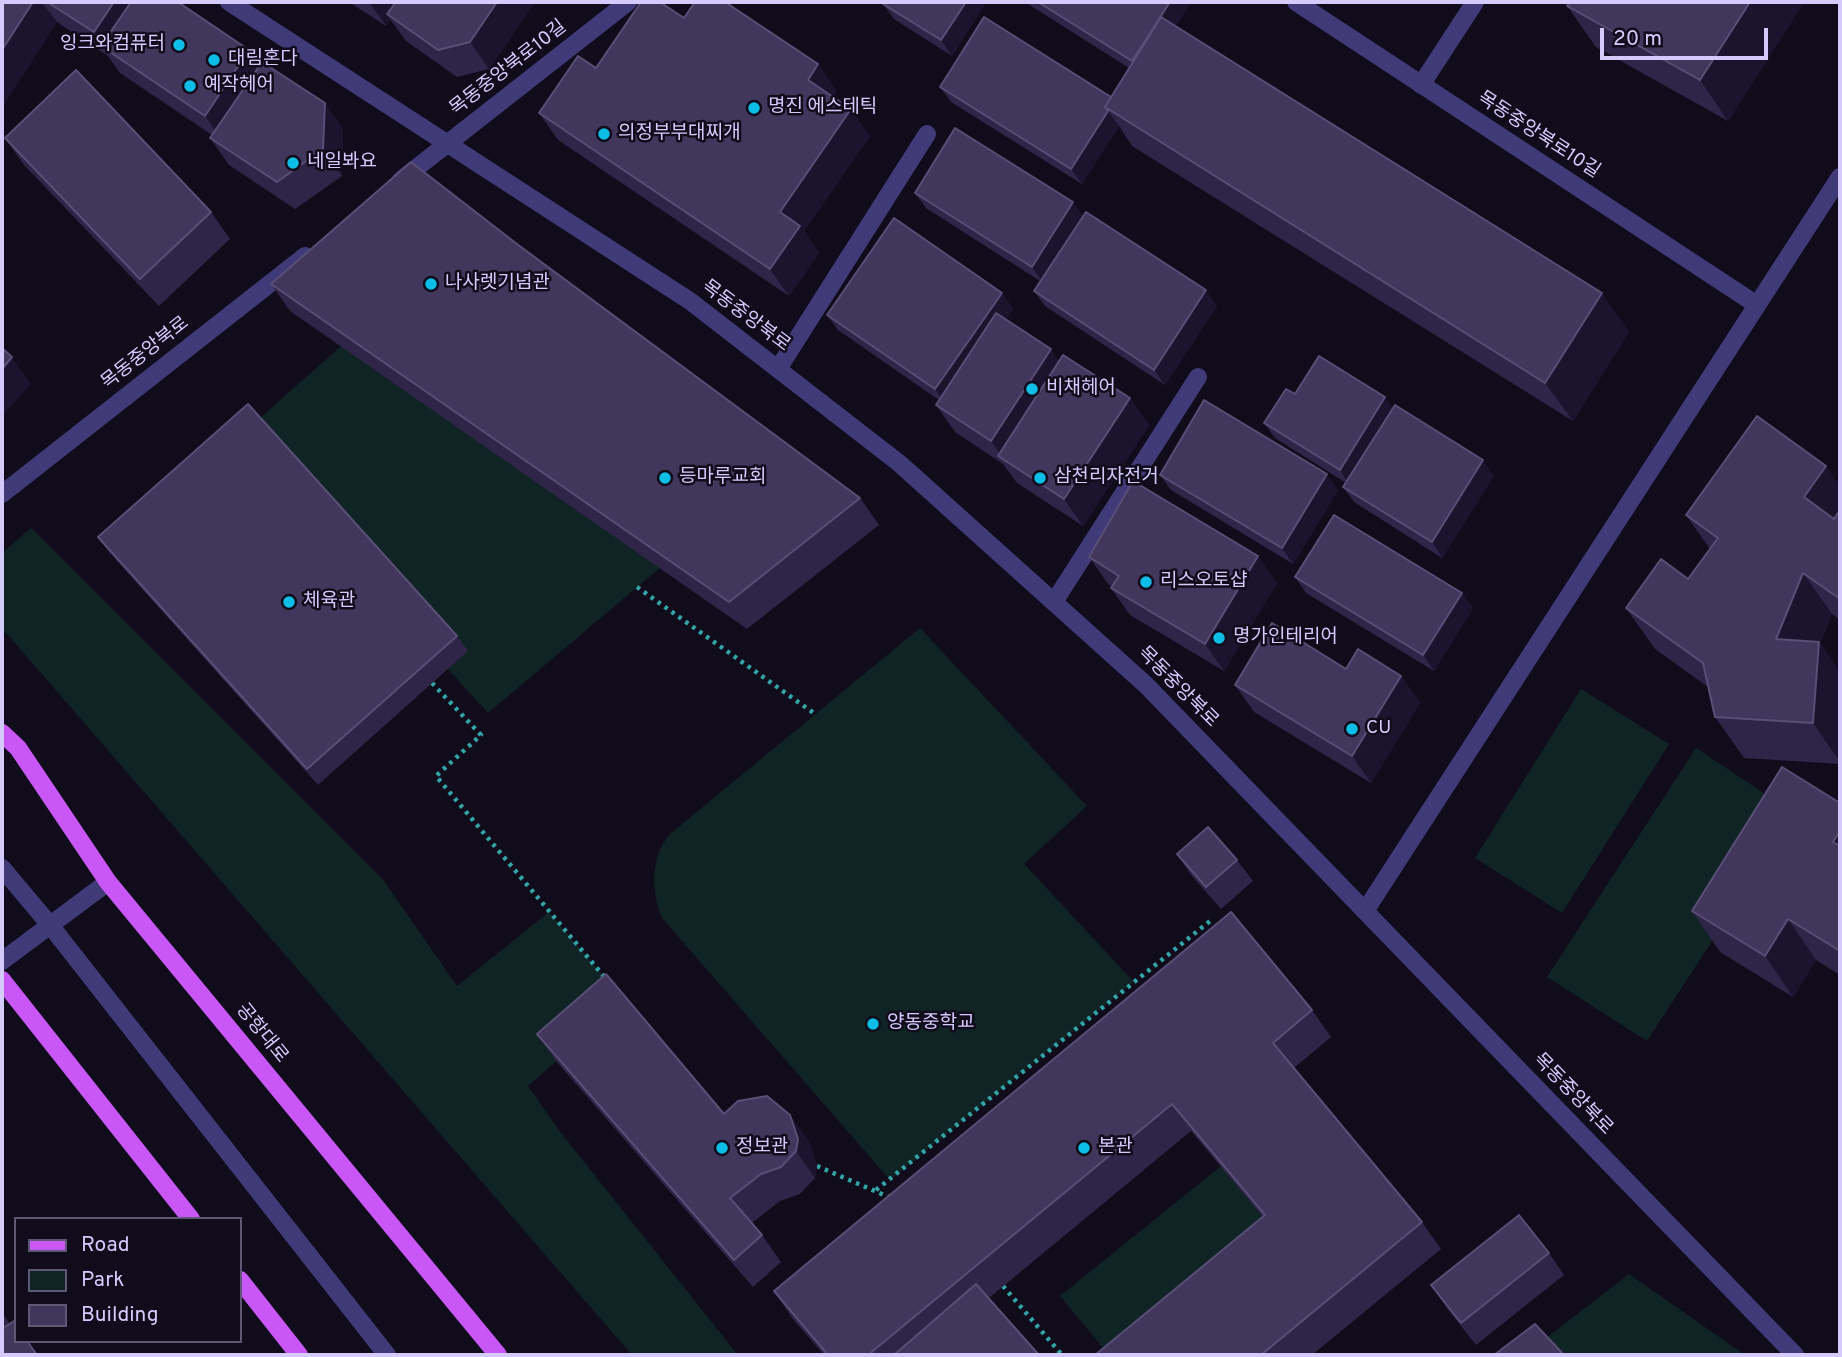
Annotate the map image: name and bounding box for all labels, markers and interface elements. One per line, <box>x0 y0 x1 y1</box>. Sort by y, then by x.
scale bar <box>1604 14 1772 58</box>
street label: 목동중앙북로10길 <box>446 16 572 122</box>
text: 20 m <box>1613 26 1662 53</box>
place label: 잉크와컴퓨터 <box>60 34 165 56</box>
marker: 잉크와컴퓨터 <box>171 37 187 53</box>
place label: 대림혼다 <box>228 49 298 71</box>
marker: 대림혼다 <box>206 52 222 68</box>
place label: 예작헤어 <box>204 75 274 97</box>
marker: 예작헤어 <box>182 78 198 94</box>
street label: 목동중앙북로10길 <box>1472 88 1604 184</box>
place label: 명진 에스테틱 <box>768 97 877 119</box>
marker: 명진 에스테틱 <box>746 100 762 116</box>
place label: 의정부부대찌개 <box>618 123 740 145</box>
marker: 의정부부대찌개 <box>596 126 612 142</box>
place label: 네일봐요 <box>307 152 377 174</box>
marker: 네일봐요 <box>285 155 301 171</box>
place label: 나사렛기념관 <box>445 273 550 295</box>
marker: 나사렛기념관 <box>423 276 439 292</box>
street label: 목동중앙북로 <box>696 276 794 358</box>
street label: 목동중앙북로 <box>98 313 194 395</box>
place label: 비채헤어 <box>1046 378 1116 400</box>
marker: 비채헤어 <box>1024 381 1040 397</box>
place label: 등마루교회 <box>679 467 766 489</box>
place label: 삼천리자전거 <box>1054 467 1159 489</box>
marker: 등마루교회 <box>657 470 673 486</box>
marker: 삼천리자전거 <box>1032 470 1048 486</box>
place label: 리스오토샵 <box>1160 571 1247 593</box>
marker: 리스오토샵 <box>1138 574 1154 590</box>
place label: 체육관 <box>303 591 355 613</box>
marker: 체육관 <box>281 594 297 610</box>
place label: 명가인테리어 <box>1233 627 1338 649</box>
marker: 명가인테리어 <box>1211 630 1227 646</box>
street label: 목동중앙북로 <box>1132 643 1222 733</box>
place label: CU <box>1366 718 1391 740</box>
marker: CU <box>1344 721 1360 737</box>
street label: 공항대로 <box>230 1000 292 1068</box>
place label: 양동중학교 <box>887 1013 974 1035</box>
marker: 양동중학교 <box>865 1016 881 1032</box>
street label: 목동중앙북로 <box>1527 1049 1617 1141</box>
place label: 정보관 <box>736 1137 788 1159</box>
place label: 본관 <box>1098 1137 1133 1159</box>
marker: 정보관 <box>714 1140 730 1156</box>
marker: 본관 <box>1076 1140 1092 1156</box>
legend <box>14 1217 242 1343</box>
text: Road <box>81 1232 130 1259</box>
text: Park <box>81 1267 124 1294</box>
text: Building <box>81 1302 159 1329</box>

